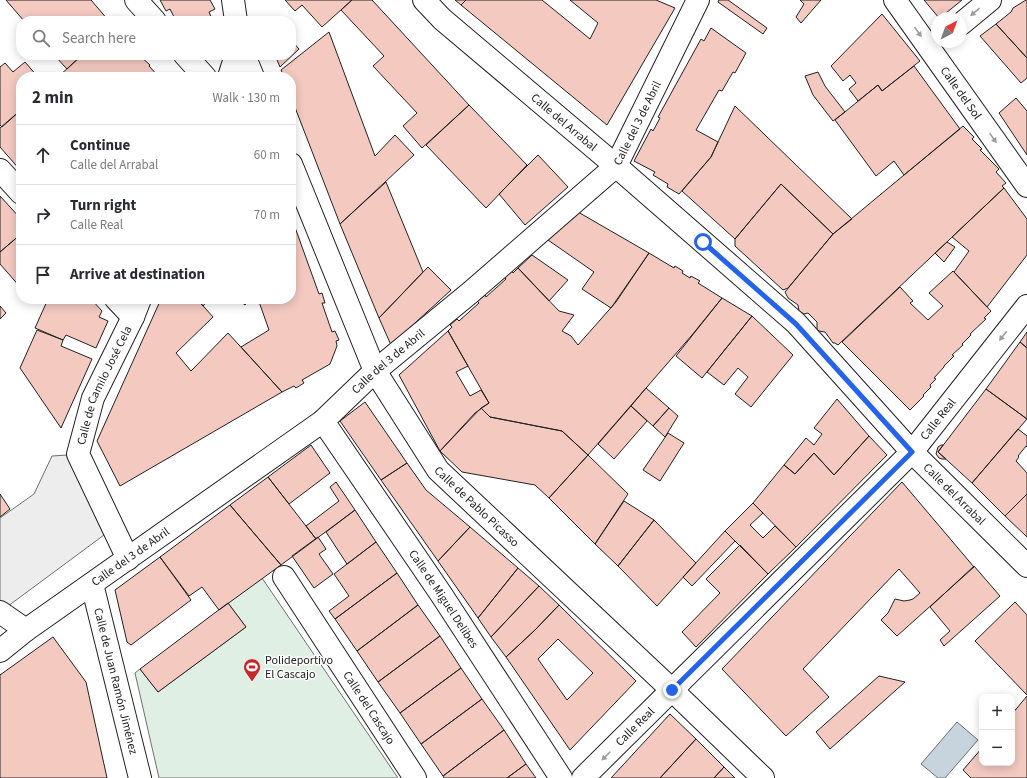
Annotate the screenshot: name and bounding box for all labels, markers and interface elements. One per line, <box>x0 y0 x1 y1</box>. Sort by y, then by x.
one-way arrow <box>970 8 981 17</box>
north arrow <box>931 12 967 48</box>
search box <box>16 16 296 60</box>
one-way arrow <box>914 26 922 37</box>
icon: search <box>30 27 52 49</box>
text: Search here <box>62 28 136 49</box>
street label: Calle del Sol <box>936 63 985 123</box>
street label: Calle del 3 de Abril <box>610 78 666 168</box>
text: 2 min <box>32 86 73 110</box>
text: Walk · 130 m <box>212 89 280 107</box>
street label: Calle del Arrabal <box>527 90 600 155</box>
one-way arrow <box>989 133 997 143</box>
text: Continue <box>70 135 130 156</box>
icon: ahead <box>32 144 54 166</box>
text: 60 m <box>254 146 280 164</box>
text: Calle del Arrabal <box>70 156 158 174</box>
text: Turn right <box>70 195 136 216</box>
icon: right <box>32 204 54 226</box>
text: 70 m <box>254 206 280 224</box>
text: Calle Real <box>70 216 123 234</box>
route start <box>694 233 712 251</box>
icon: arrive <box>32 264 54 286</box>
text: Arrive at destination <box>70 264 205 285</box>
street label: Calle de Camilo José Cela <box>73 323 136 447</box>
street label: Calle del 3 de Abril <box>348 325 429 398</box>
one-way arrow <box>999 331 1007 342</box>
street label: Calle Real <box>916 395 960 444</box>
street label: Calle del Arrabal <box>919 460 989 529</box>
street label: Calle de Pablo Picasso <box>430 463 523 551</box>
street label: Calle del 3 de Abril <box>88 523 173 590</box>
street label: Calle de Miguel Delibes <box>404 547 482 652</box>
street label: Calle de Juan Ramón Jiménez <box>89 606 142 756</box>
place label: Polideportivo El Cascajo <box>265 652 333 683</box>
sports icon: Polideportivo El Cascajo <box>242 657 262 682</box>
street label: Calle del Cascajo <box>339 668 399 748</box>
route end <box>663 681 681 699</box>
map controls <box>979 694 1015 766</box>
button: + <box>979 694 1015 730</box>
street label: Calle Real <box>612 704 659 750</box>
button: − <box>979 730 1015 766</box>
one-way arrow <box>601 751 611 760</box>

